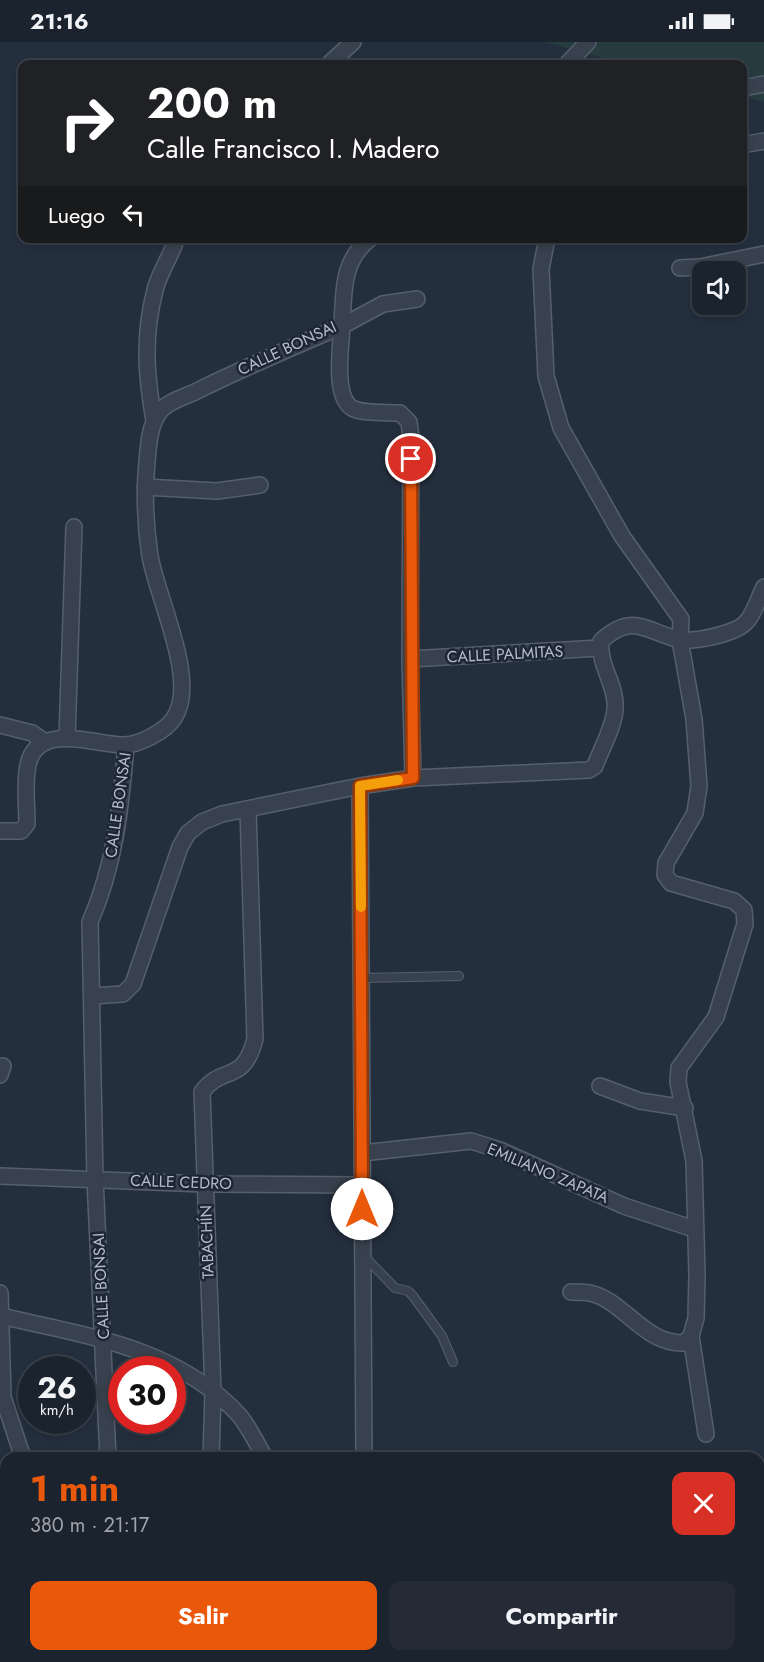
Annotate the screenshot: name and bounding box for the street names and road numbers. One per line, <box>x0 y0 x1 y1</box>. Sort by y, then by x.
street label: CALLE BONSAI <box>234 315 340 381</box>
street label: CALLE PALMITAS <box>446 639 564 669</box>
street label: CALLE BONSAI <box>99 751 137 859</box>
street label: EMILIANO ZAPATA <box>484 1137 613 1209</box>
street label: CALLE CEDRO <box>130 1169 232 1195</box>
street label: TABACHÍN <box>194 1205 220 1279</box>
street label: CALLE BONSAI <box>87 1232 115 1340</box>

